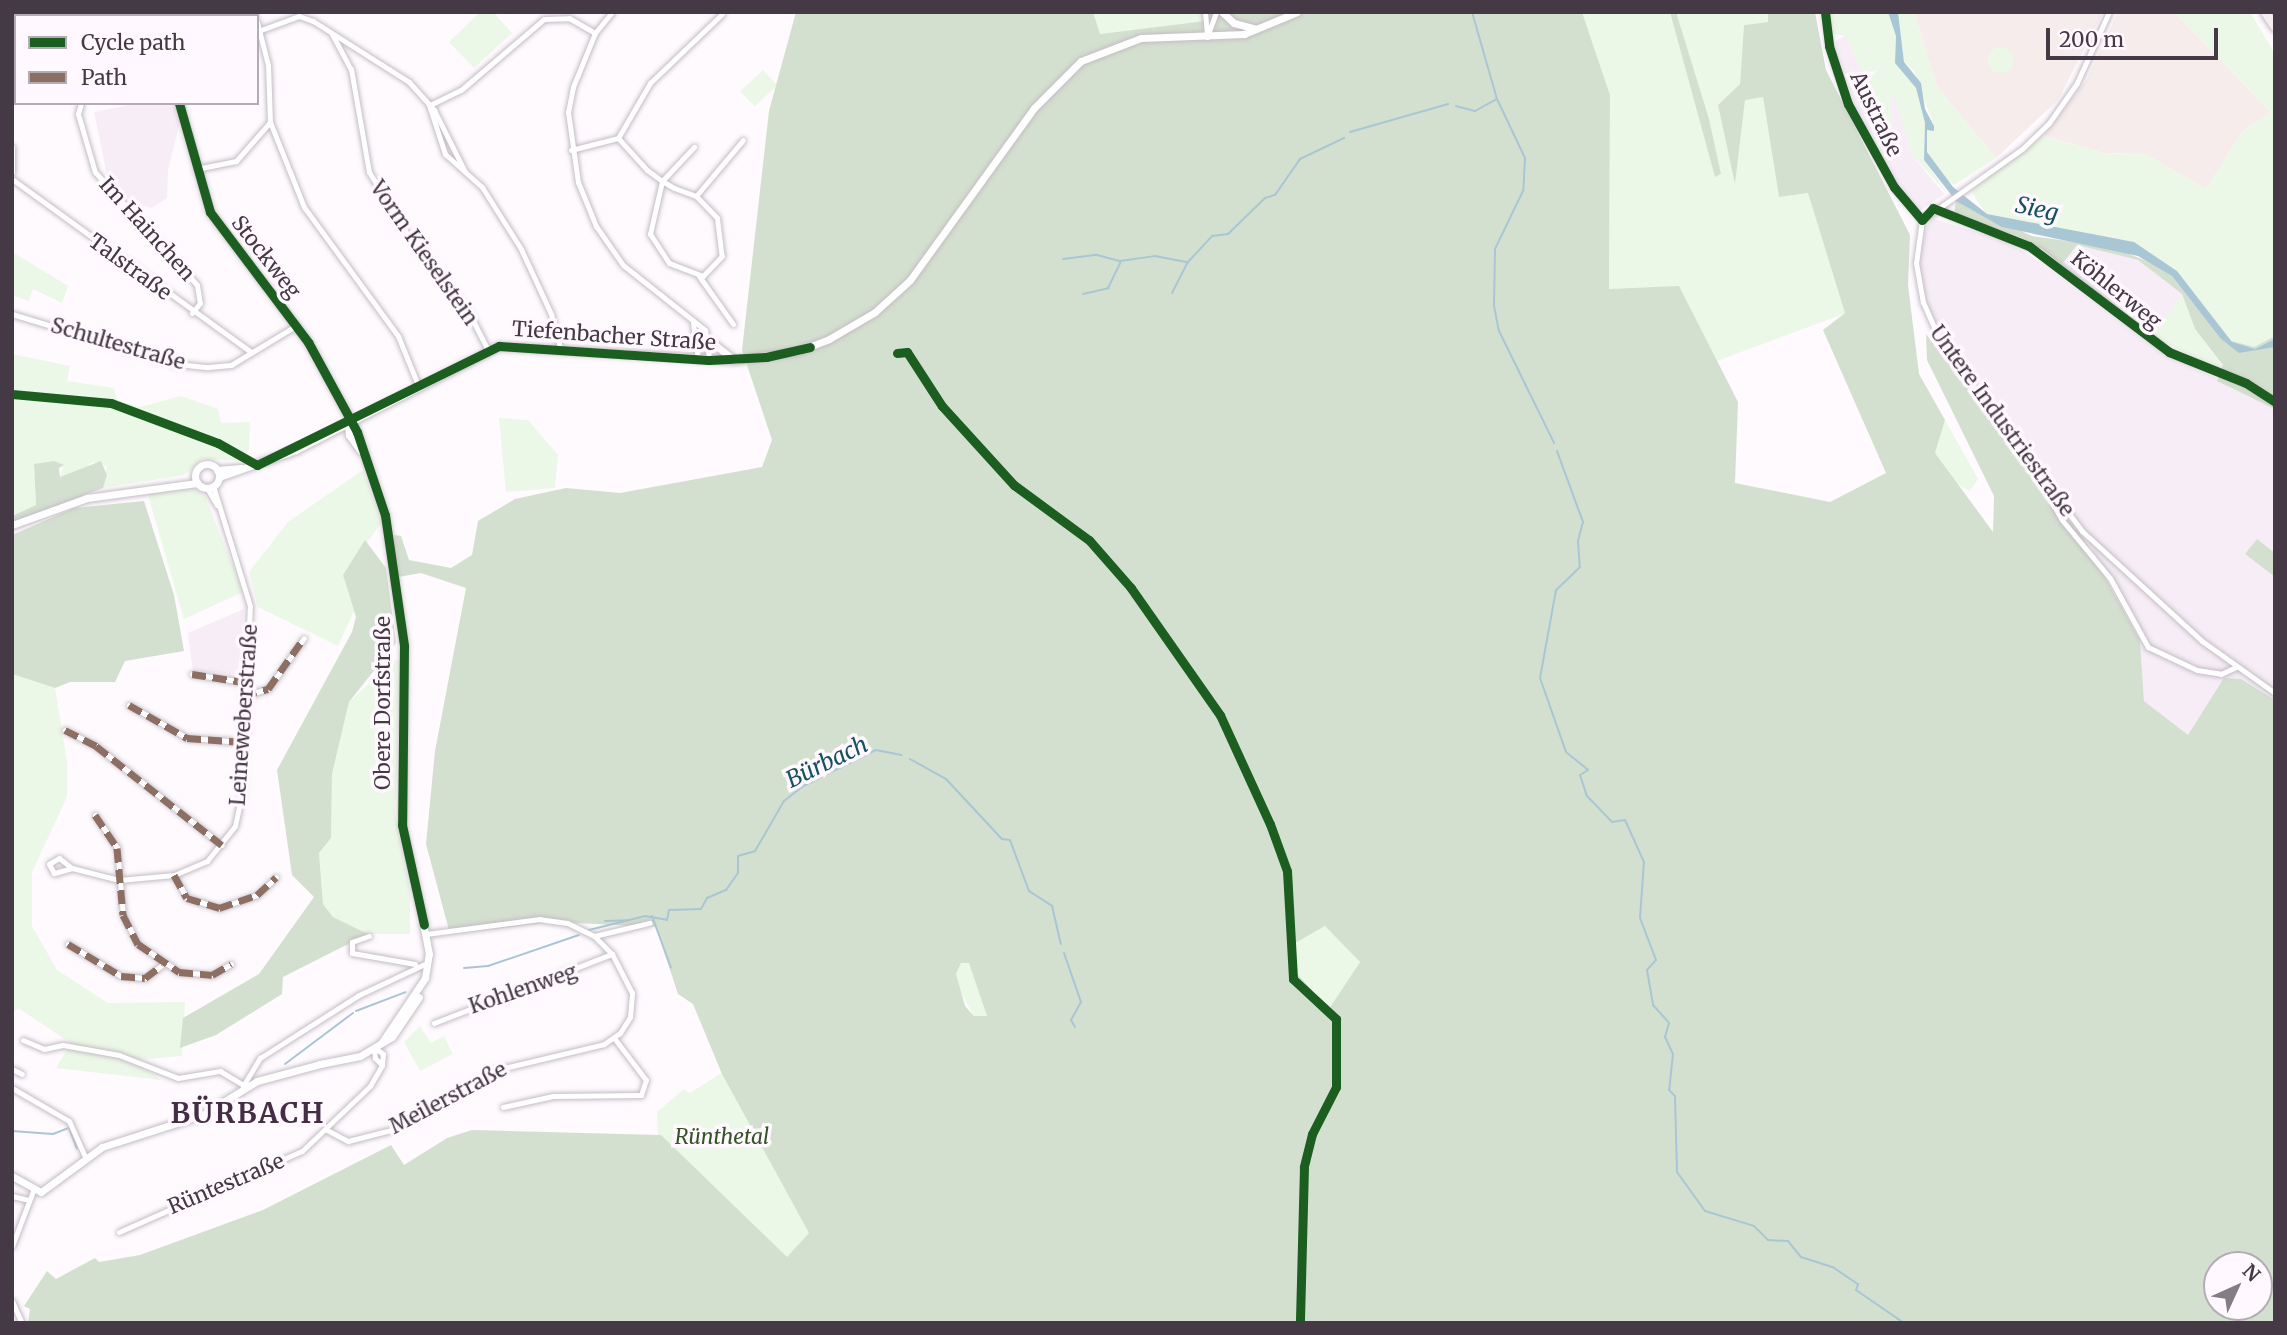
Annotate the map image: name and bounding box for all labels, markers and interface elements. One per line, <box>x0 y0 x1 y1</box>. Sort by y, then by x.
legend <box>14 14 259 105</box>
scale bar <box>2049 14 2220 58</box>
text: 200 m <box>2059 26 2124 53</box>
text: Cycle path <box>81 29 185 56</box>
text: Path <box>81 64 127 91</box>
street label: Austraße <box>1845 67 1907 161</box>
street label: Im Hainchen <box>94 172 200 286</box>
street label: Vorm Kieselstein <box>365 176 483 330</box>
water label: Sieg <box>2013 191 2061 227</box>
street label: Stockweg <box>226 211 306 303</box>
street label: Talstraße <box>84 229 176 305</box>
street label: Köhlerweg <box>2066 246 2166 334</box>
street label: Schultestraße <box>48 313 188 375</box>
street label: Tiefenbacher Straße <box>511 316 717 356</box>
street label: Untere Industriestraße <box>1924 321 2080 521</box>
street label: Obere Dorfstraße <box>370 616 396 790</box>
street label: Leineweberstraße <box>225 623 263 807</box>
water label: Bürbach <box>782 730 872 794</box>
street label: Kohlenweg <box>466 959 580 1019</box>
street label: Meilerstraße <box>385 1057 511 1139</box>
district label: BÜRBACH <box>171 1096 325 1130</box>
park label: Rünthetal <box>675 1124 769 1150</box>
street label: Rüntestraße <box>164 1148 288 1220</box>
north arrow <box>2203 1251 2273 1321</box>
text: N <box>2238 1259 2265 1286</box>

